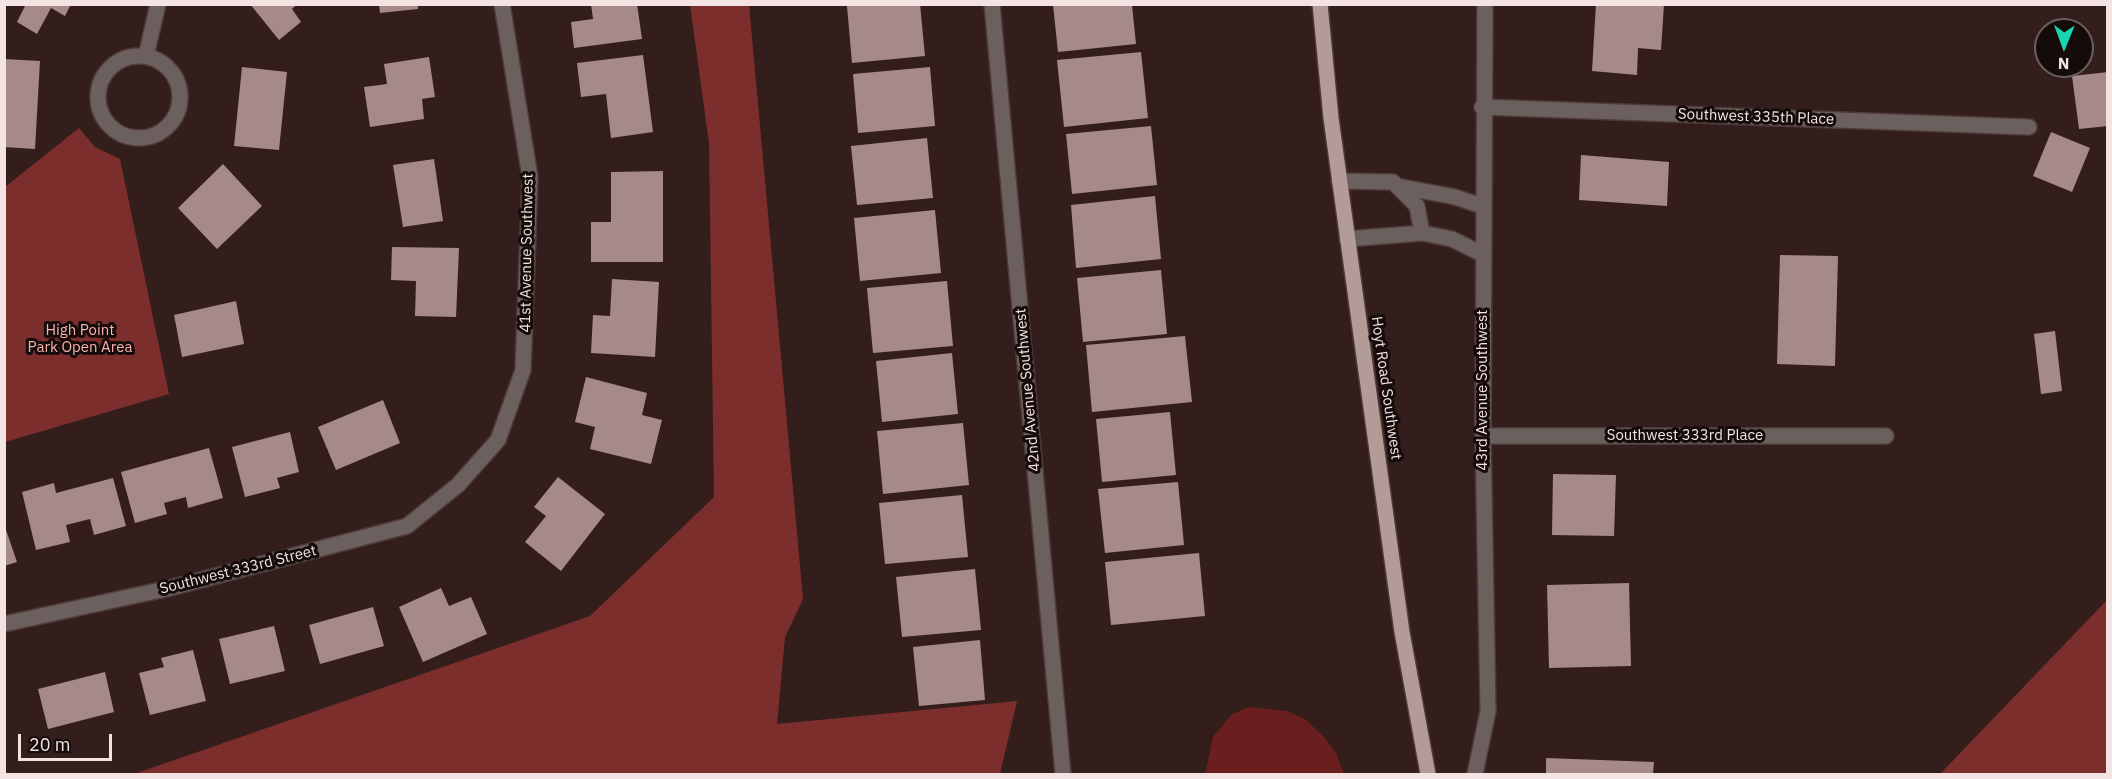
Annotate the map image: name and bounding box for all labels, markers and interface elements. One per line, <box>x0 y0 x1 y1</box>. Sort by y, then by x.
north arrow <box>2034 18 2094 78</box>
text: N <box>2058 54 2070 74</box>
street label: Southwest 335th Place <box>1678 105 1834 129</box>
street label: 41st Avenue Southwest <box>517 173 537 333</box>
street label: 42nd Avenue Southwest <box>1012 308 1044 472</box>
street label: 43rd Avenue Southwest <box>1474 310 1492 470</box>
street label: Hoyt Road Southwest <box>1367 315 1405 461</box>
park label: High Point Park Open Area <box>28 322 132 357</box>
street label: Southwest 333rd Place <box>1607 427 1763 445</box>
street label: Southwest 333rd Street <box>158 542 318 598</box>
scale bar <box>21 722 116 760</box>
text: 20 m <box>29 733 71 756</box>

